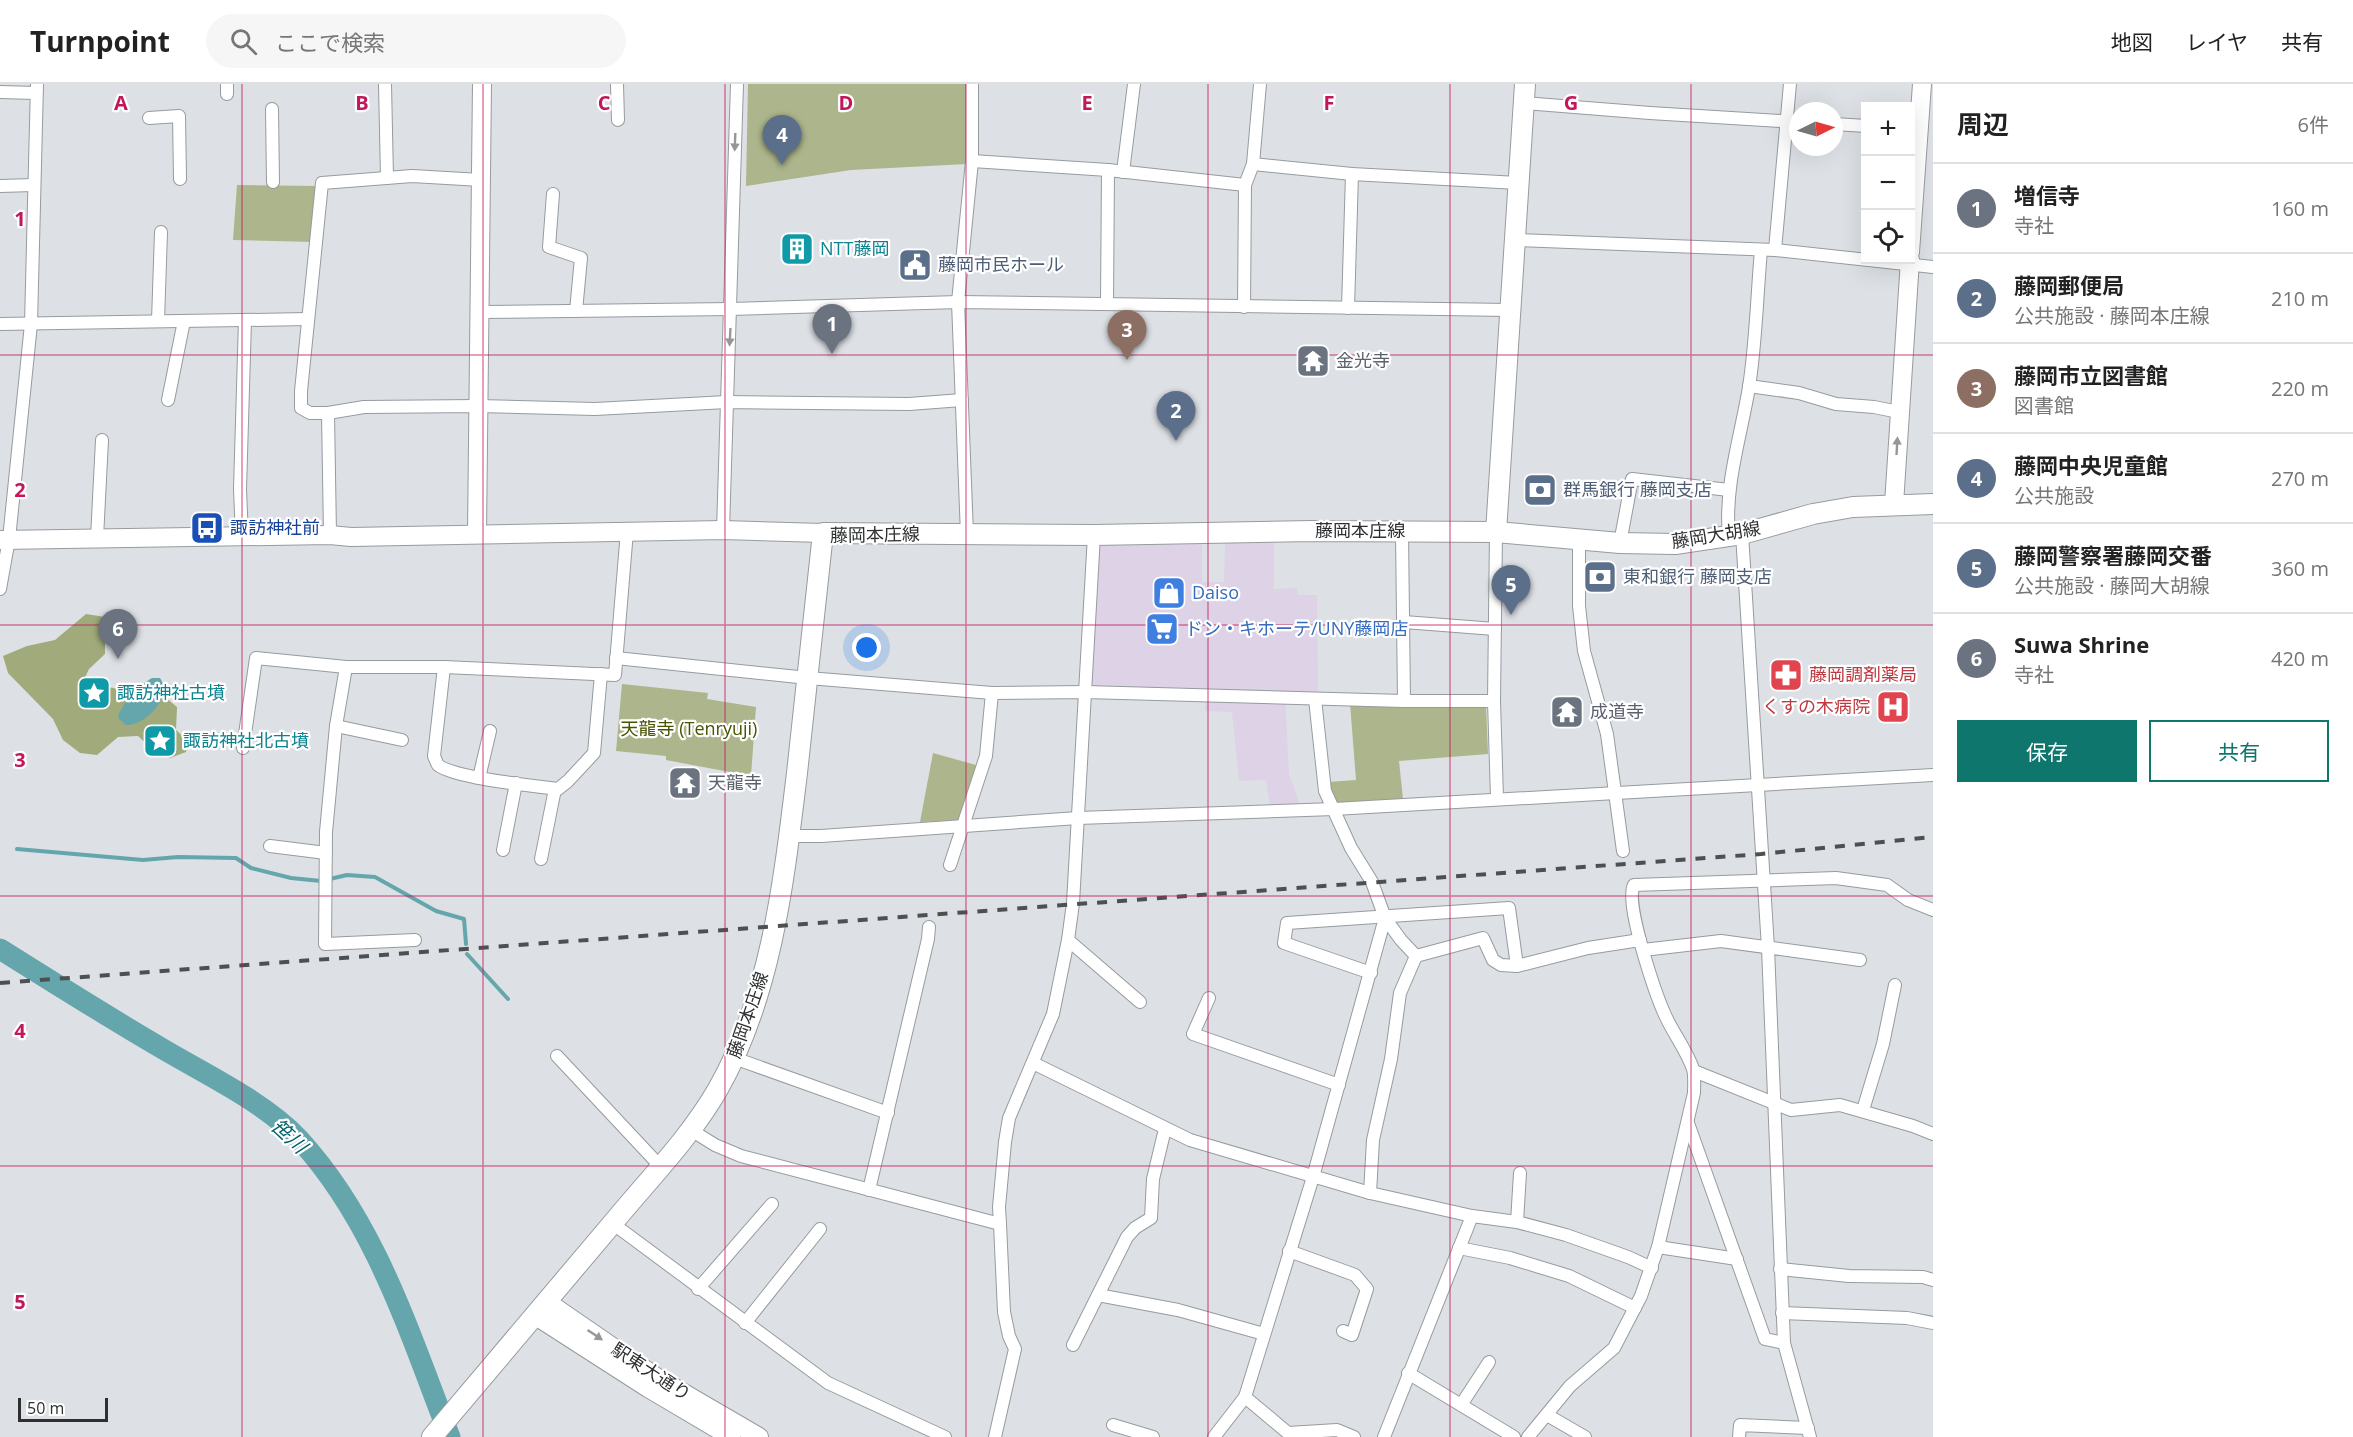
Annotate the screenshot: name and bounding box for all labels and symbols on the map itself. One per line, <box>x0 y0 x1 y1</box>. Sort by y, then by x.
text: A <box>114 89 128 116</box>
text: B <box>355 89 369 116</box>
text: C <box>598 89 611 116</box>
text: D <box>839 89 853 116</box>
text: E <box>1081 89 1093 116</box>
text: F <box>1324 89 1334 116</box>
text: G <box>1564 89 1578 116</box>
north arrow <box>1789 102 1843 156</box>
pin: 4 <box>762 116 802 165</box>
one-way arrow <box>731 133 740 152</box>
text: 1 <box>14 205 26 232</box>
building icon: NTT藤岡 <box>779 231 815 267</box>
place label: NTT藤岡 <box>820 236 889 260</box>
public building icon: 藤岡市民ホール <box>897 247 933 283</box>
place label: 藤岡市民ホール <box>938 252 1064 276</box>
pin: 1 <box>812 304 852 354</box>
pin: 3 <box>1108 310 1146 360</box>
one-way arrow <box>725 328 734 347</box>
temple icon: 金光寺 <box>1295 343 1331 379</box>
place label: 金光寺 <box>1336 348 1390 372</box>
pin: 2 <box>1156 392 1196 441</box>
one-way arrow <box>1893 436 1902 455</box>
bank icon: 群馬銀行 藤岡支店 <box>1522 472 1558 508</box>
text: 2 <box>14 476 26 503</box>
place label: 群馬銀行 藤岡支店 <box>1563 477 1712 501</box>
bus stop icon: 諏訪神社前 <box>189 510 225 546</box>
place label: 諏訪神社前 <box>230 515 320 539</box>
street label: 藤岡大胡線 <box>1670 515 1762 553</box>
street label: 藤岡本庄線 <box>1315 518 1405 542</box>
street label: 藤岡本庄線 <box>830 521 920 547</box>
bank icon: 東和銀行 藤岡支店 <box>1582 559 1618 595</box>
place label: 東和銀行 藤岡支店 <box>1623 564 1772 588</box>
pin: 5 <box>1492 566 1530 615</box>
shop icon: Daiso <box>1151 575 1187 611</box>
place label: Daiso <box>1192 580 1239 604</box>
pin: 6 <box>98 610 138 659</box>
supermarket icon: ドン・キホーテ/UNY藤岡店 <box>1144 611 1180 647</box>
place label: ドン・キホーテ/UNY藤岡店 <box>1185 616 1408 640</box>
your location <box>852 633 881 662</box>
pharmacy icon: 藤岡調剤薬局 <box>1768 657 1804 693</box>
place label: 藤岡調剤薬局 <box>1809 662 1917 686</box>
place icon: 諏訪神社古墳 <box>76 675 112 711</box>
place label: 諏訪神社古墳 <box>117 680 225 704</box>
hospital icon: くすの木病院 <box>1875 689 1911 725</box>
temple icon: 成道寺 <box>1549 694 1585 730</box>
place label: くすの木病院 <box>1762 694 1870 718</box>
place label: 成道寺 <box>1590 699 1644 723</box>
park label: 天龍寺 (Tenryuji) <box>621 716 757 740</box>
place icon: 諏訪神社北古墳 <box>142 723 178 759</box>
place label: 諏訪神社北古墳 <box>183 728 309 752</box>
text: 3 <box>14 746 26 773</box>
temple icon: 天龍寺 <box>667 765 703 801</box>
place label: 天龍寺 <box>708 770 762 794</box>
street label: 藤岡本庄線 <box>721 968 773 1061</box>
text: 4 <box>14 1017 26 1044</box>
water label: 笹川 <box>266 1112 315 1161</box>
text: 5 <box>14 1288 26 1315</box>
one-way arrow <box>587 1329 603 1341</box>
street label: 駅東大通り <box>607 1337 696 1406</box>
scale bar <box>18 1395 108 1422</box>

